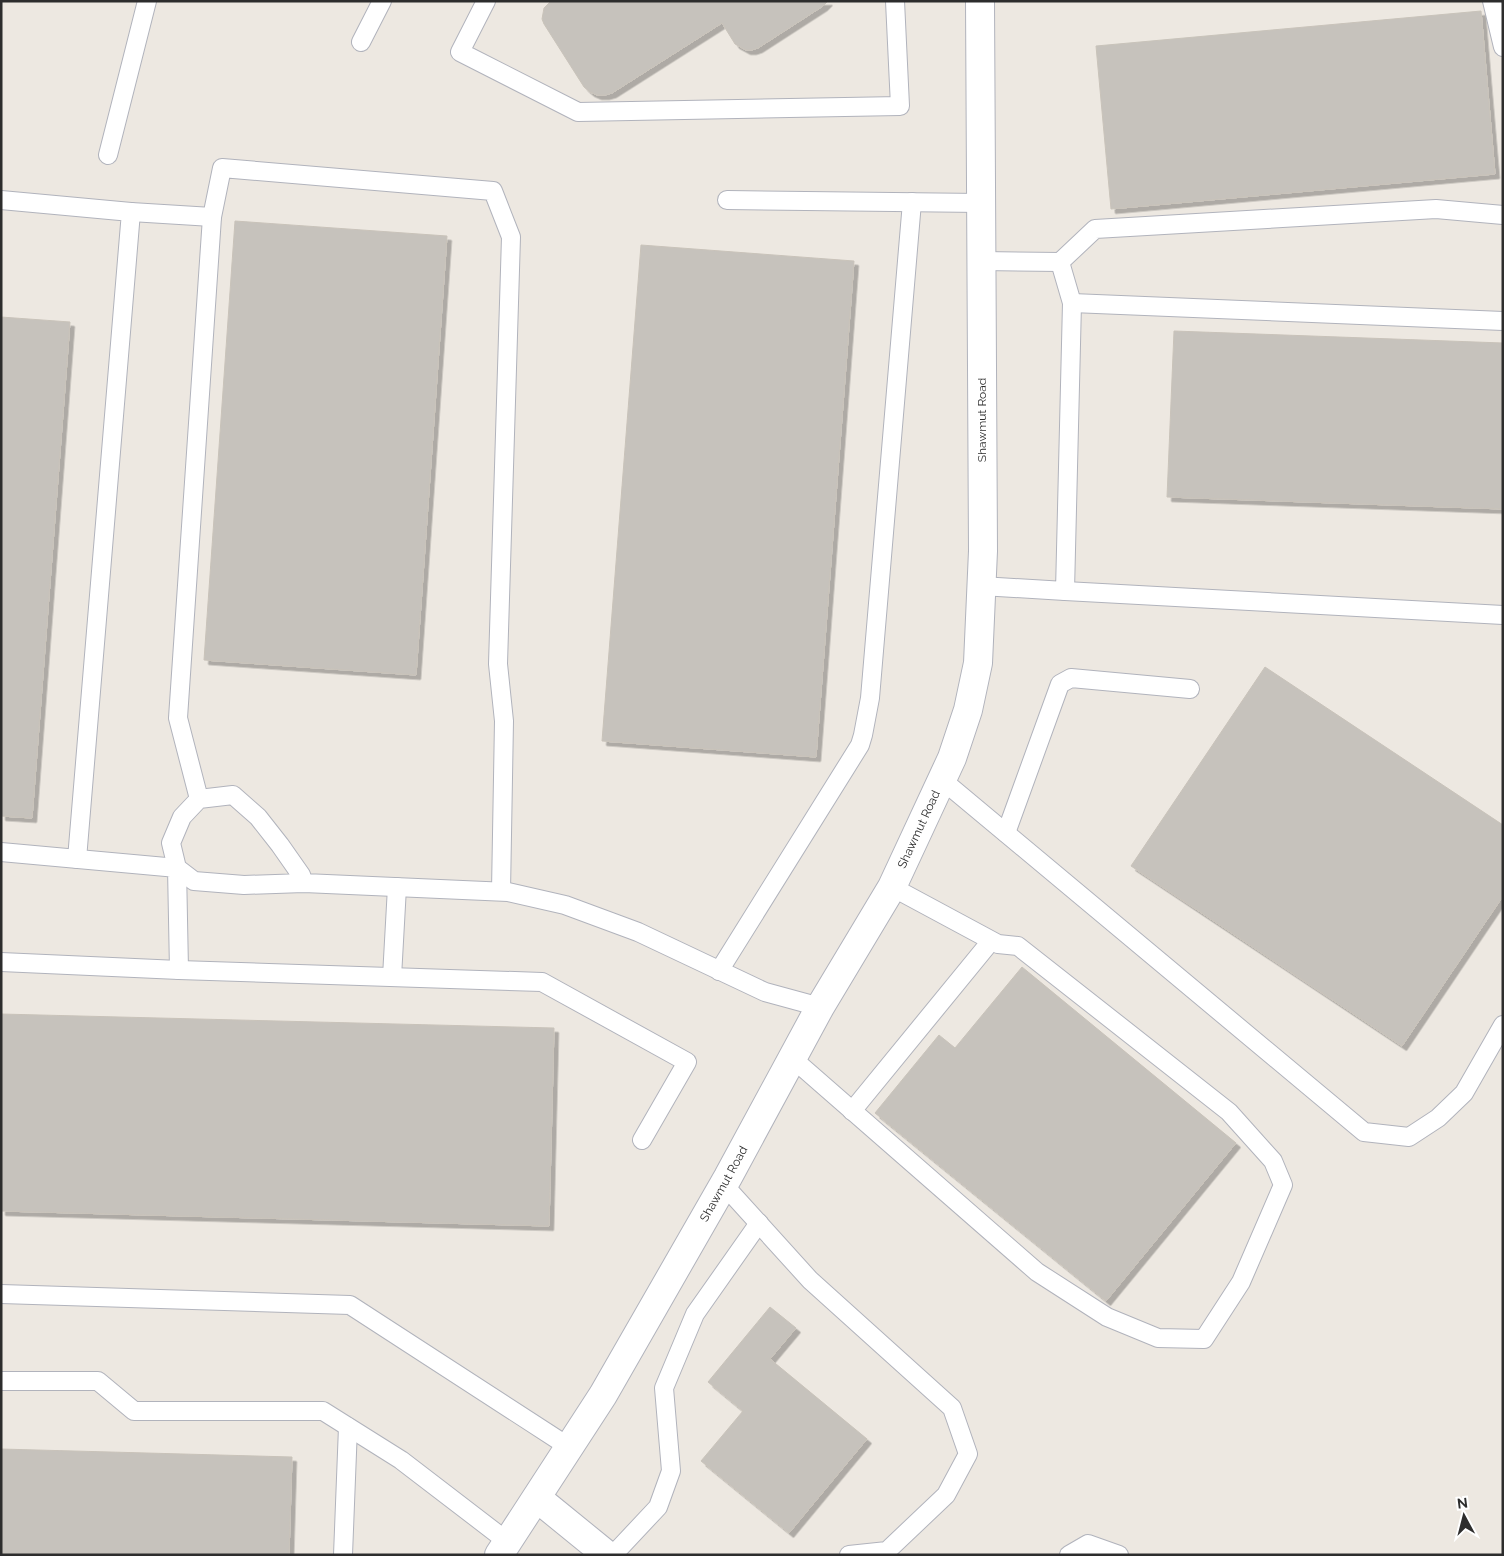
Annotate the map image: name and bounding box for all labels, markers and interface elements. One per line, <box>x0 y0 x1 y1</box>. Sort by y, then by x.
street label: Shawmut Road <box>975 378 989 462</box>
street label: Shawmut Road <box>895 788 943 871</box>
street label: Shawmut Road <box>697 1144 750 1224</box>
north arrow <box>1439 1491 1489 1541</box>
text: N <box>1456 1495 1469 1512</box>

